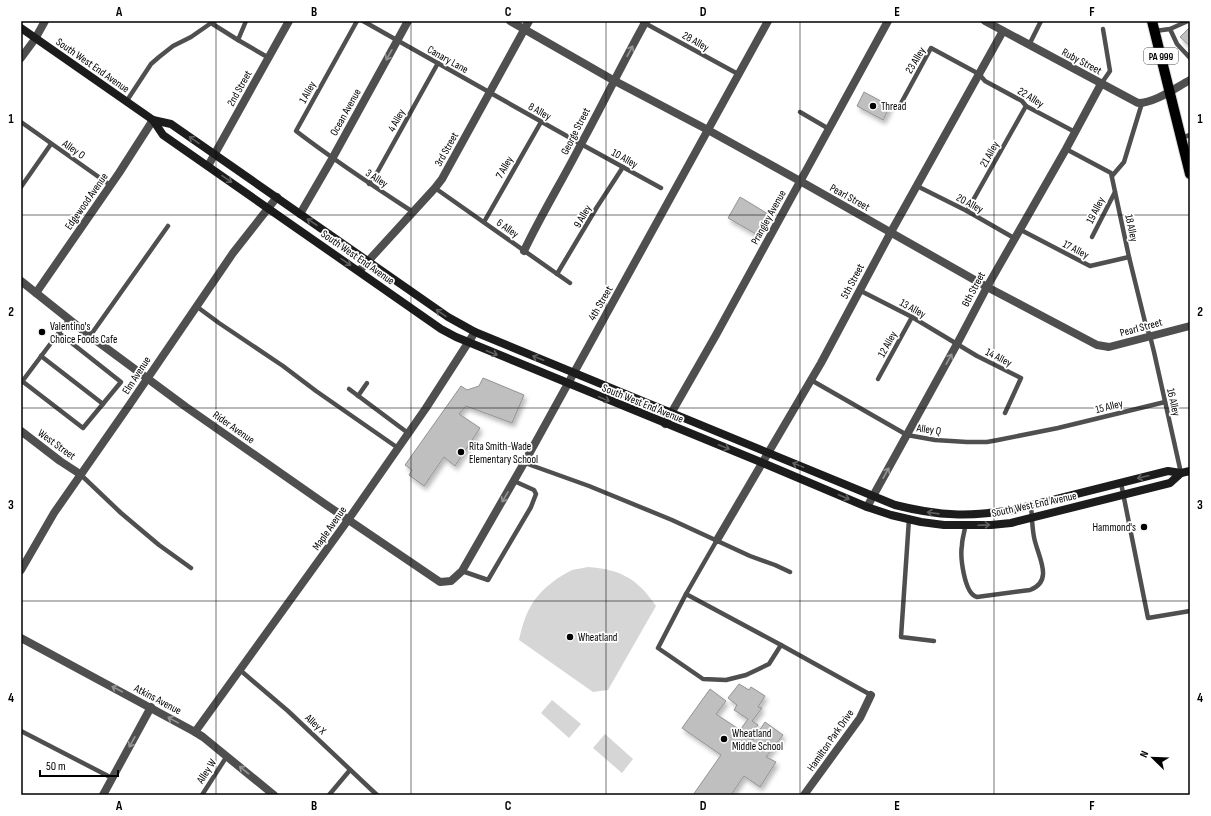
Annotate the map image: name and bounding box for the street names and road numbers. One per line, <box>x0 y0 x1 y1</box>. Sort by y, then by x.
street label: 28 Alley <box>680 29 712 54</box>
street label: South West End Avenue <box>54 35 132 96</box>
street label: Canary Lane <box>425 43 471 76</box>
street label: 23 Alley <box>903 44 929 76</box>
street label: Ruby Street <box>1060 46 1105 78</box>
road number: PA 999 <box>1144 48 1178 64</box>
street label: 2nd Street <box>224 68 255 108</box>
street label: 1 Alley <box>296 78 319 106</box>
street label: 22 Alley <box>1015 84 1047 111</box>
street label: Ocean Avenue <box>327 86 364 138</box>
street label: 8 Alley <box>526 100 554 123</box>
street label: George Street <box>558 105 593 157</box>
street label: 4 Alley <box>385 106 408 134</box>
street label: 3rd Street <box>432 129 461 169</box>
street label: Alley O <box>59 136 88 162</box>
street label: 21 Alley <box>977 138 1002 170</box>
street label: 10 Alley <box>609 146 641 171</box>
street label: 7 Alley <box>493 153 516 181</box>
street label: 3 Alley <box>363 166 391 191</box>
street label: Edgewood Avenue <box>62 170 111 232</box>
street label: Pearl Street <box>828 181 872 214</box>
street label: Prangley Avenue <box>748 188 789 247</box>
street label: 20 Alley <box>954 191 986 216</box>
street label: 19 Alley <box>1083 194 1108 226</box>
street label: 9 Alley <box>571 202 594 230</box>
street label: 18 Alley <box>1122 213 1141 244</box>
street label: 6 Alley <box>494 216 522 241</box>
street label: South West End Avenue <box>319 227 397 288</box>
street label: 17 Alley <box>1061 237 1092 262</box>
street label: 5th Street <box>838 261 867 301</box>
street label: 6th Street <box>959 269 988 309</box>
street label: 4th Street <box>585 283 616 323</box>
street label: 13 Alley <box>897 296 929 321</box>
street label: Pearl Street <box>1118 315 1164 339</box>
street label: 12 Alley <box>875 328 900 360</box>
street label: 14 Alley <box>983 345 1015 370</box>
street label: Elm Avenue <box>119 354 153 397</box>
street label: South West End Avenue <box>600 381 685 426</box>
street label: 16 Alley <box>1164 387 1183 418</box>
street label: 15 Alley <box>1094 397 1125 416</box>
street label: Rider Avenue <box>210 408 257 446</box>
street label: Alley Q <box>915 421 942 438</box>
street label: West Street <box>35 426 79 463</box>
street label: South West End Avenue <box>990 489 1078 520</box>
street label: Maple Avenue <box>310 504 349 553</box>
street label: Atkins Avenue <box>131 681 184 717</box>
street label: Hamilton Park Drive <box>804 707 856 774</box>
street label: Alley X <box>302 711 329 738</box>
street label: Alley W <box>193 757 219 787</box>

